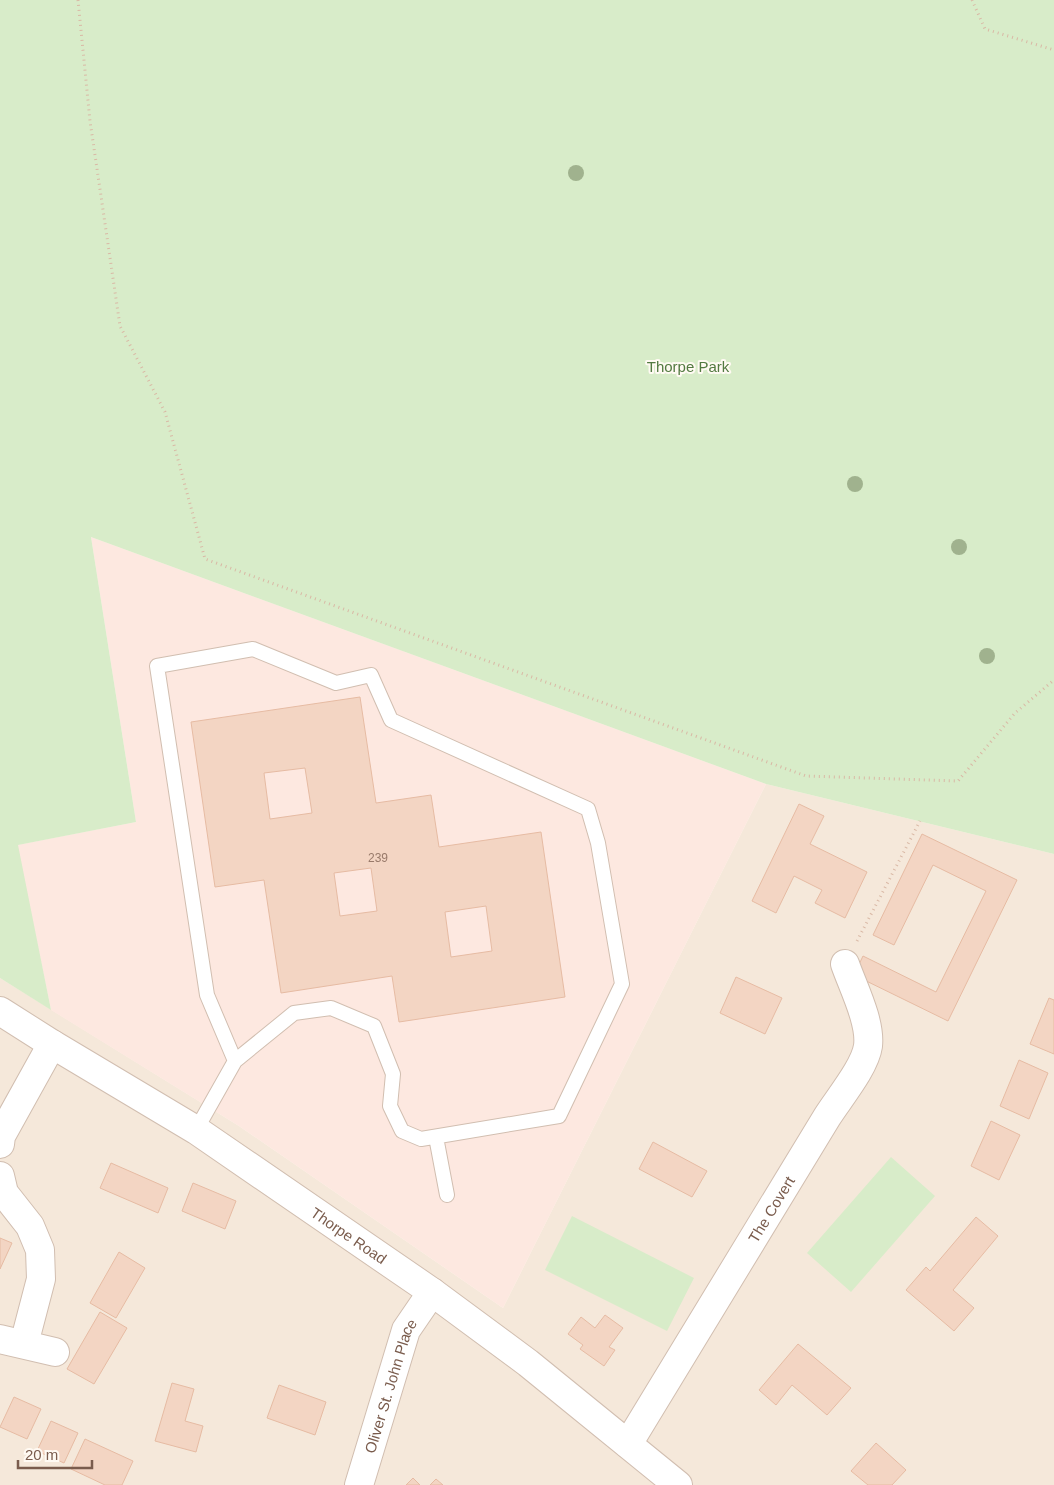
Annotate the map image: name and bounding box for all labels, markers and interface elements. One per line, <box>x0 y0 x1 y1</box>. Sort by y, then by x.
park label: Thorpe Park <box>647 358 730 375</box>
house number: 239 <box>368 851 388 865</box>
street label: The Covert <box>744 1172 798 1245</box>
street label: Thorpe Road <box>308 1203 390 1267</box>
street label: Oliver St. John Place <box>361 1315 420 1455</box>
scale bar <box>18 1438 91 1470</box>
text: 20 m <box>25 1446 58 1463</box>

